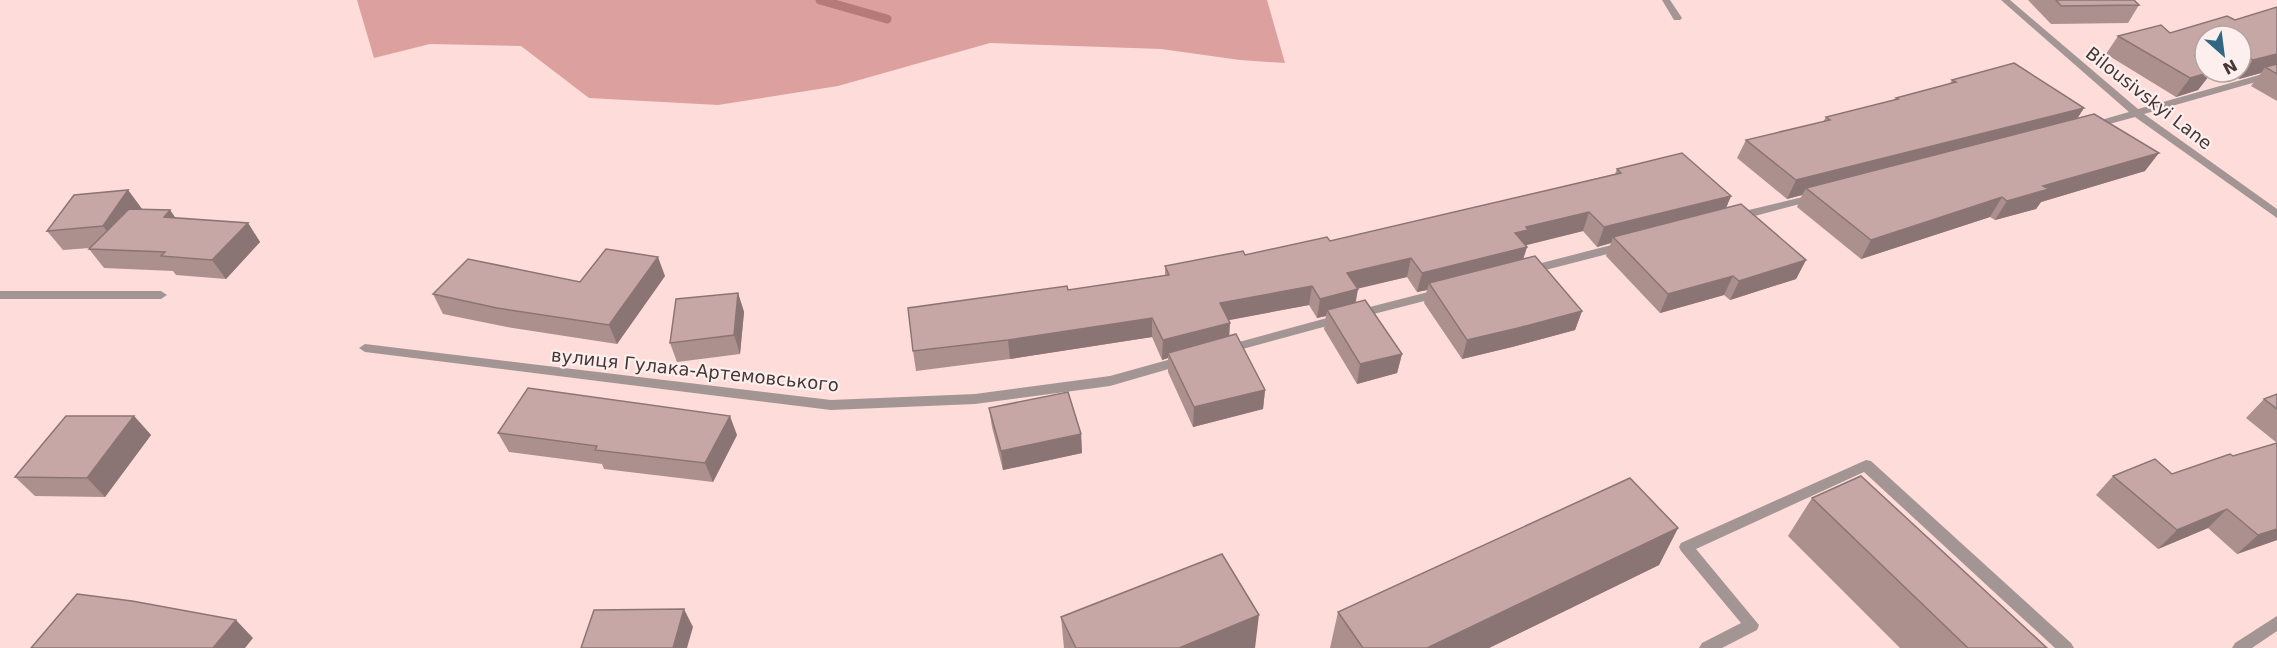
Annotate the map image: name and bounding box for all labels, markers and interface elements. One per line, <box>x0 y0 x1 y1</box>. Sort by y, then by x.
north arrow <box>2193 24 2253 84</box>
street label: Bilousivskyi Lane <box>2082 42 2216 154</box>
text: N <box>2219 55 2240 78</box>
street label: вулиця Гулака-Артемовського <box>550 344 840 396</box>

